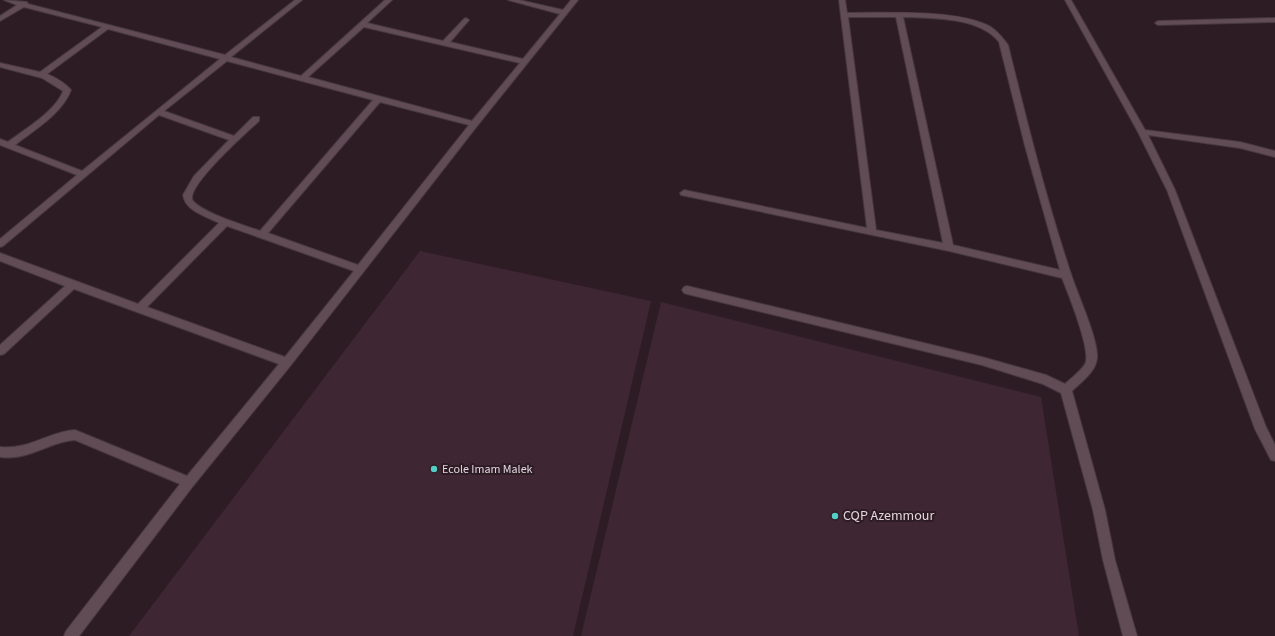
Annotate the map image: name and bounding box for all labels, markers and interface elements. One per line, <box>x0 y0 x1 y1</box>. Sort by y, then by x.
place label: Ecole Imam Malek <box>442 461 533 478</box>
marker: Ecole Imam Malek <box>429 464 439 474</box>
place label: CQP Azemmour <box>843 506 934 526</box>
marker: CQP Azemmour <box>830 511 840 521</box>

